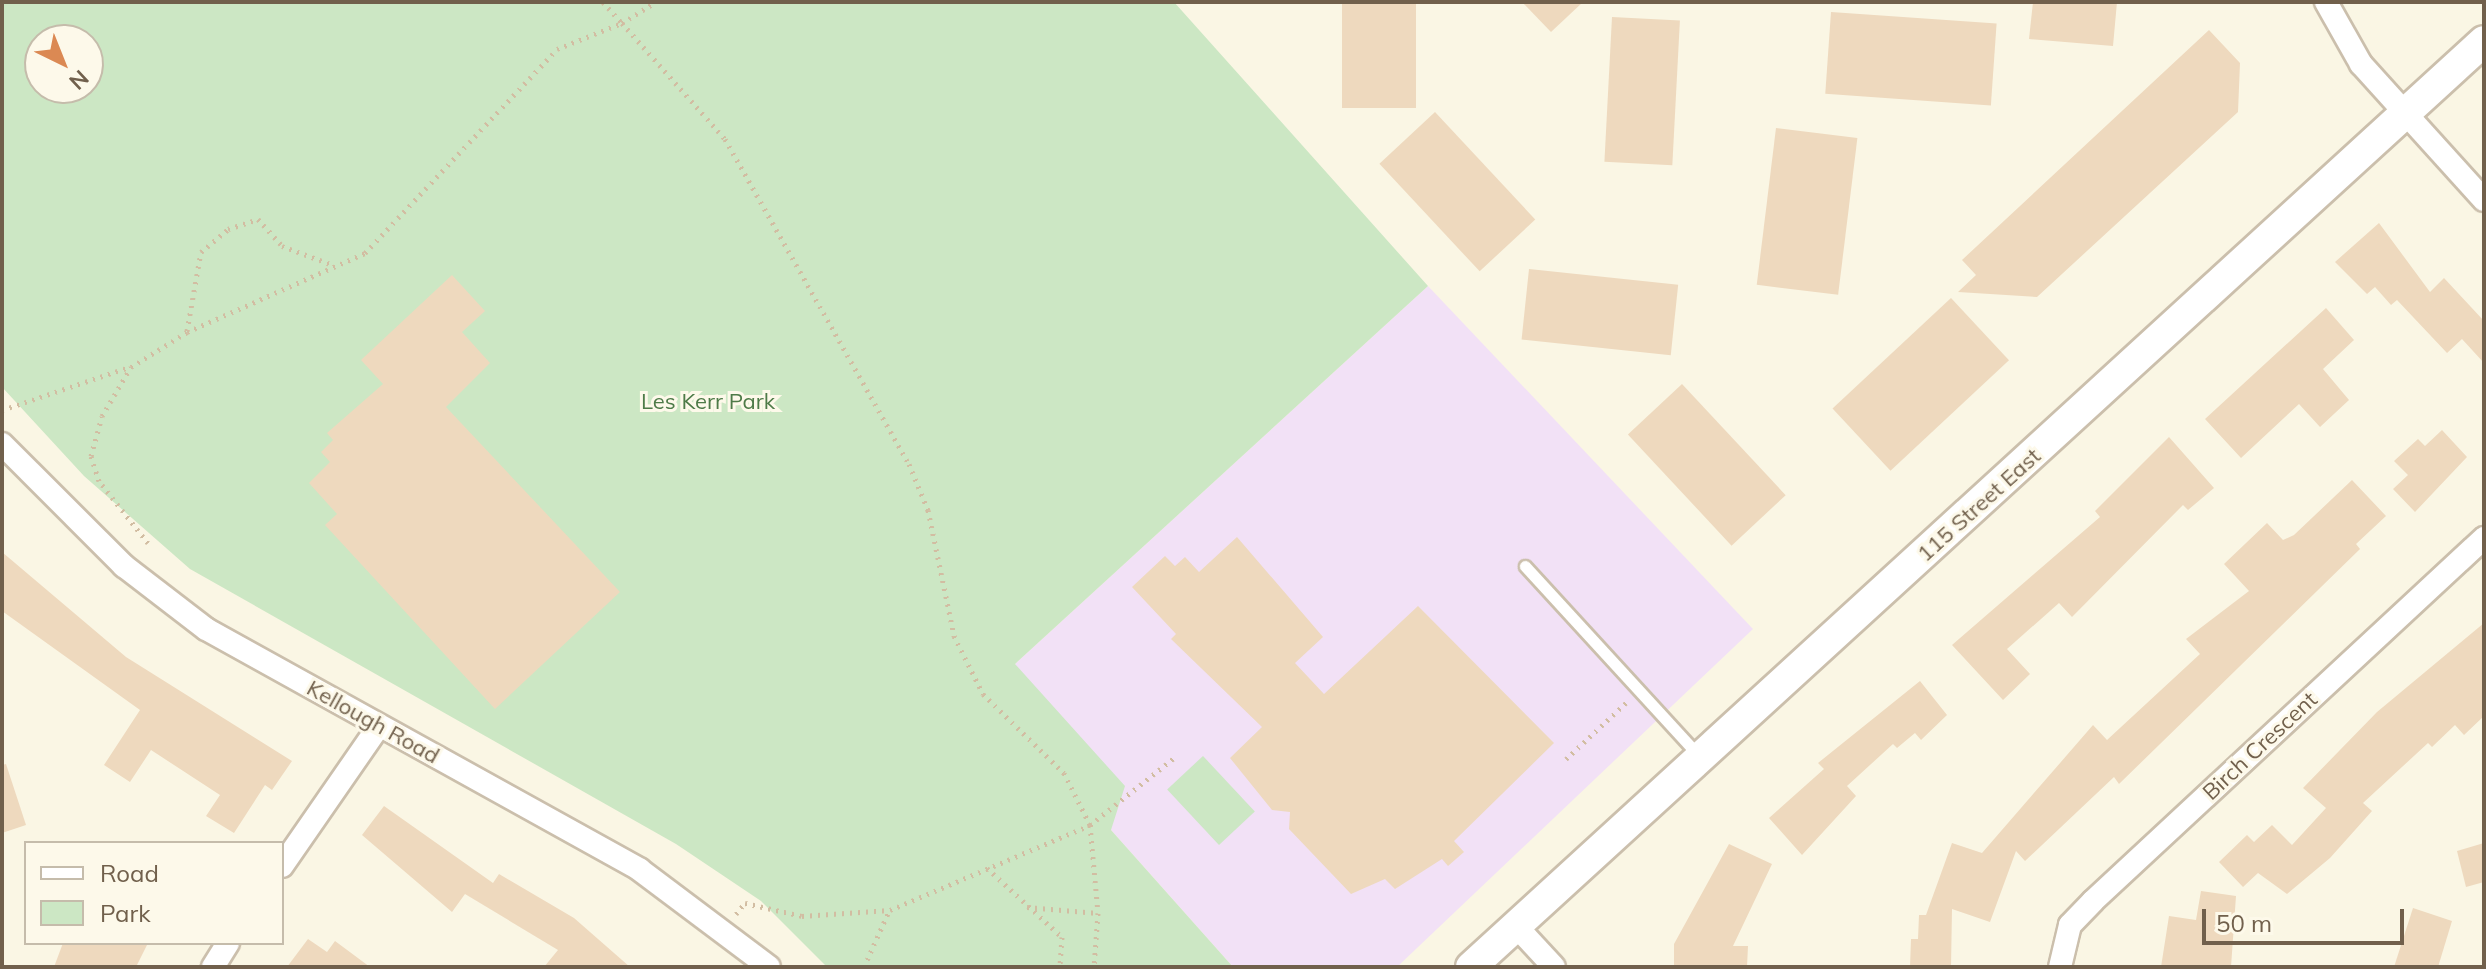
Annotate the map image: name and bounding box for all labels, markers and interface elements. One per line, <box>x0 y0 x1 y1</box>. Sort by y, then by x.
north arrow <box>24 24 104 104</box>
text: N <box>63 64 95 96</box>
park label: Les Kerr Park <box>641 389 775 415</box>
street label: 115 Street East <box>1912 443 2046 567</box>
street label: Kellough Road <box>302 675 444 769</box>
street label: Birch Crescent <box>2197 686 2323 806</box>
legend <box>24 841 284 945</box>
text: Road <box>100 858 159 888</box>
scale bar <box>2206 893 2408 943</box>
text: Park <box>100 898 151 928</box>
text: 50 m <box>2216 908 2272 938</box>

